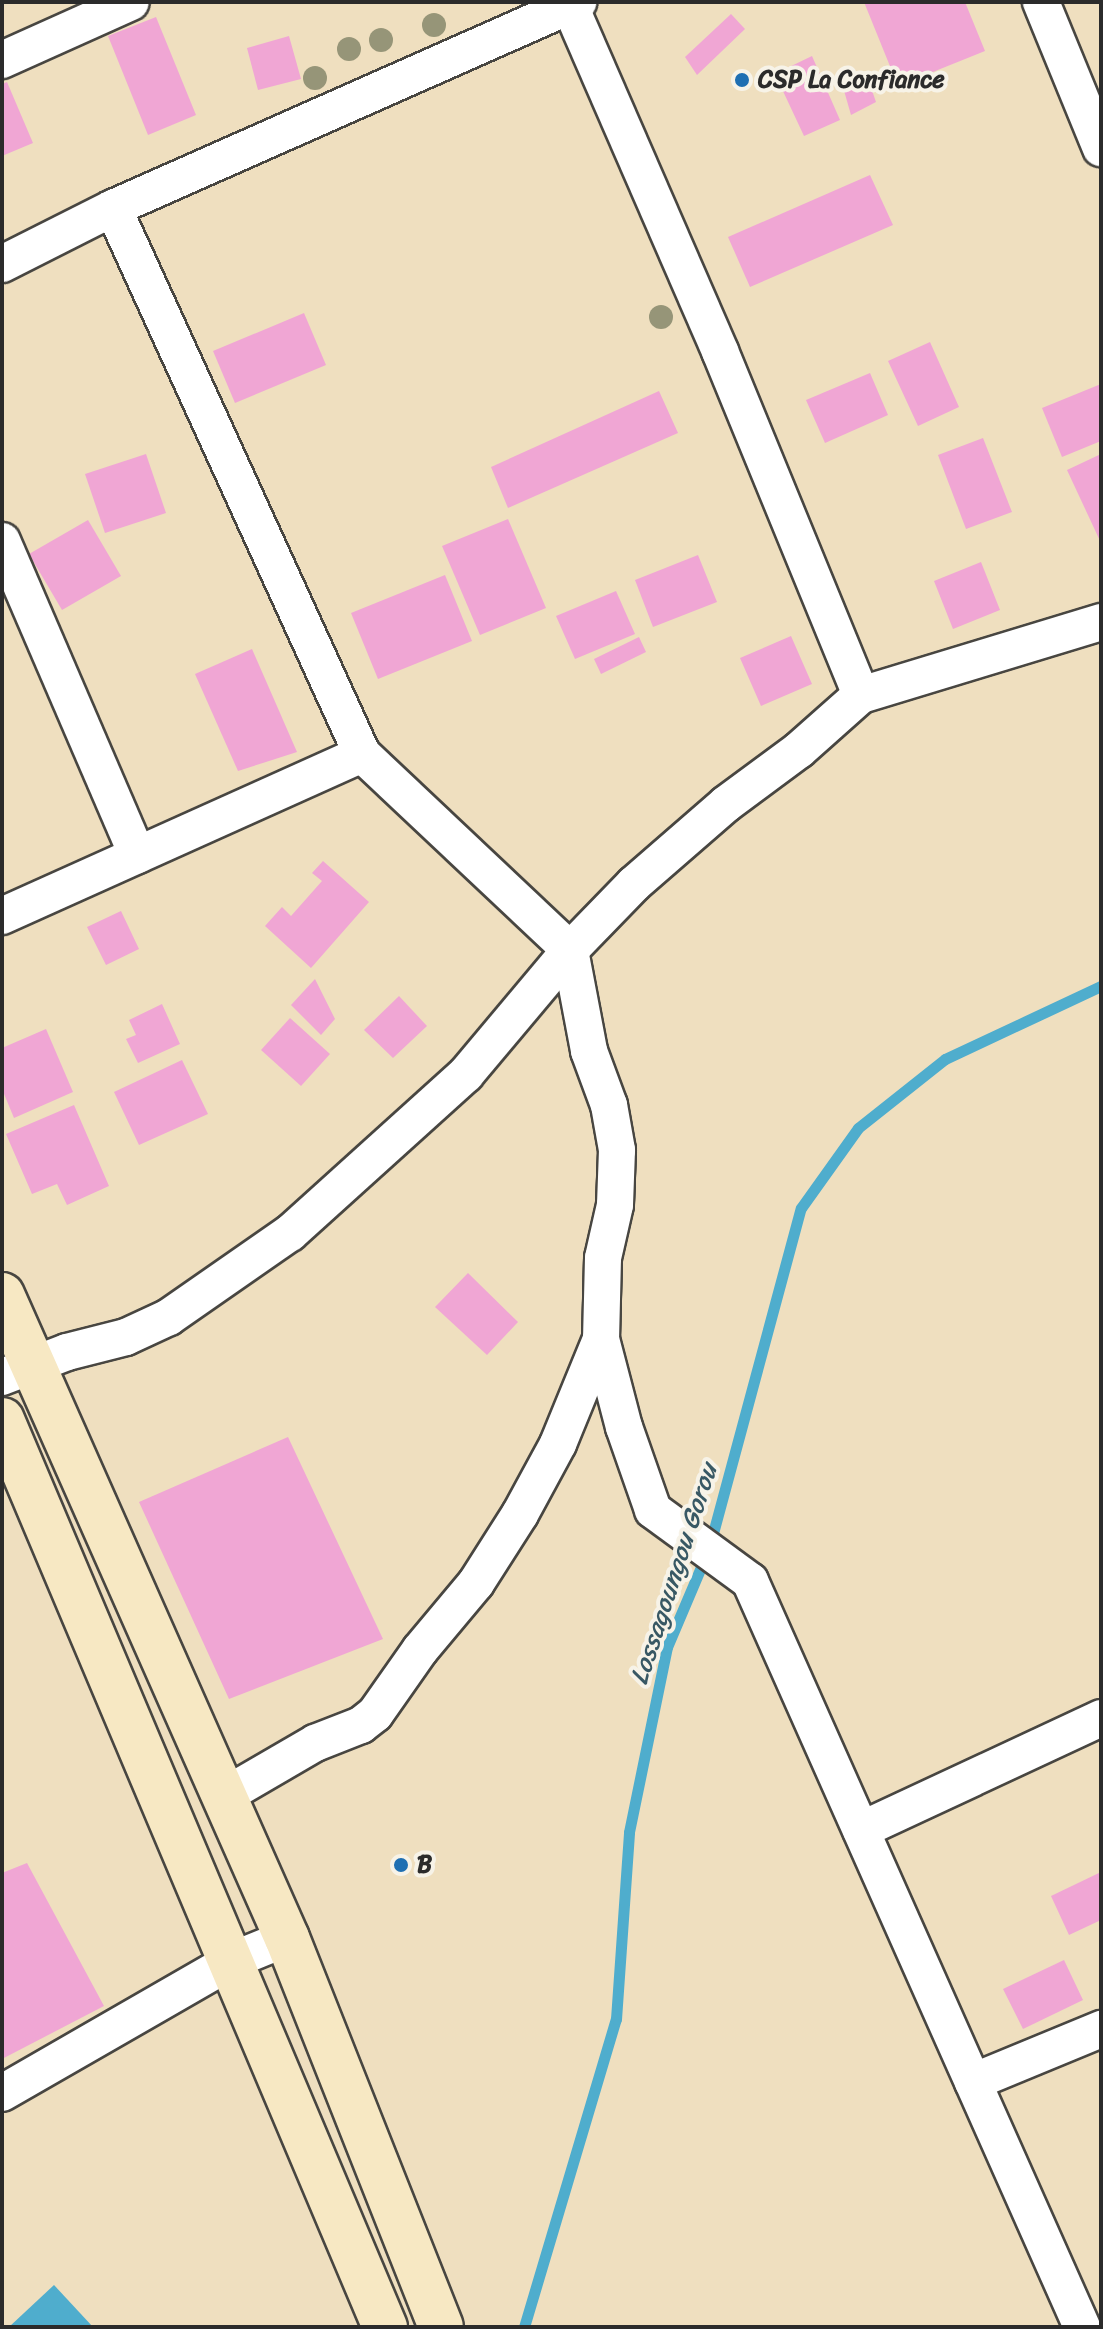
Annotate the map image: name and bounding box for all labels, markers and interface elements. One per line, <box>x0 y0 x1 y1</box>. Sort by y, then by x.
place label: CSP La Confiance <box>758 66 944 94</box>
marker: CSP La Confiance <box>733 71 751 89</box>
water label: Lossagoungou Gorou <box>624 1460 724 1688</box>
place label: B <box>417 1851 432 1879</box>
marker: B <box>392 1856 410 1874</box>

